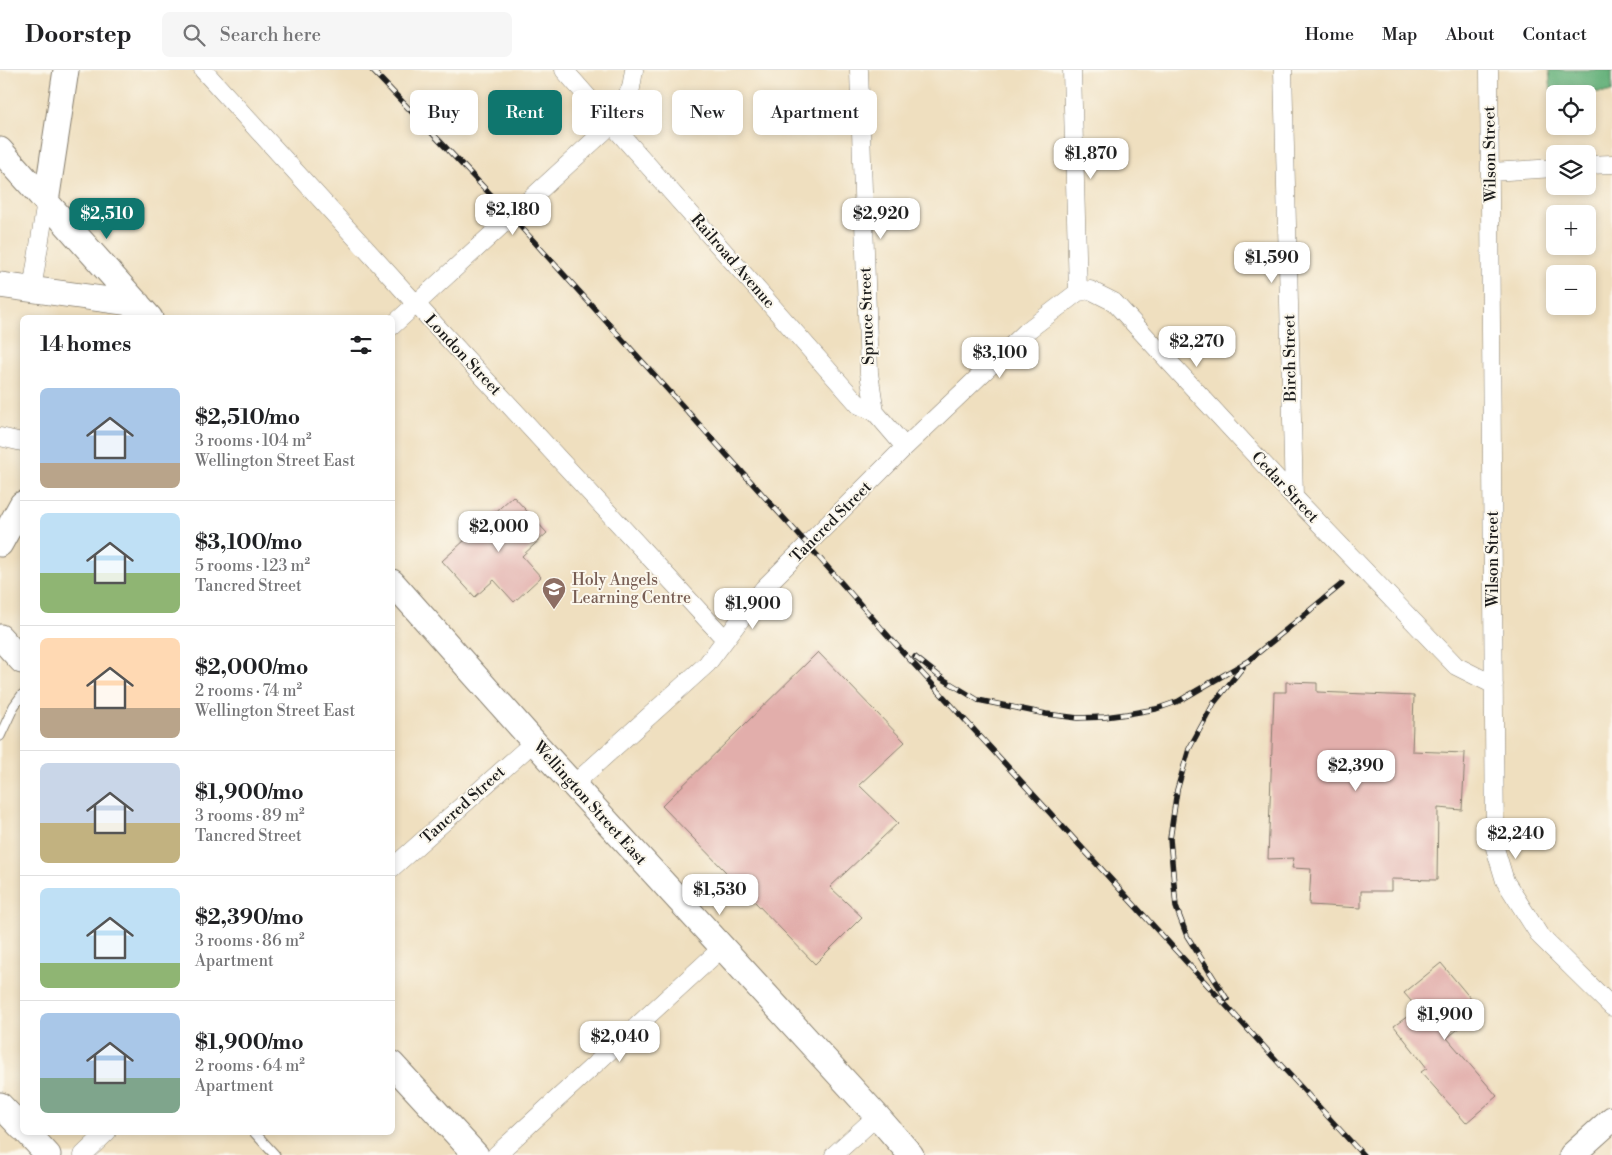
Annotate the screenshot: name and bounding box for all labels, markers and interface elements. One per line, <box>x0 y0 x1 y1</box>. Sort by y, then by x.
search box <box>162 12 512 57</box>
text: Doorstep <box>25 20 132 50</box>
icon: search <box>180 21 208 49</box>
text: Search here <box>220 23 321 47</box>
text: Home <box>1305 23 1354 46</box>
text: Map <box>1382 23 1418 46</box>
text: About <box>1446 23 1495 46</box>
text: Contact <box>1523 23 1587 46</box>
map controls <box>1546 85 1596 315</box>
button: locate <box>1546 85 1596 135</box>
chip: Buy <box>410 90 478 135</box>
chip: Rent <box>488 90 562 135</box>
chip: Filters <box>572 90 662 135</box>
chip: New <box>672 90 743 135</box>
chip: Apartment <box>753 90 877 135</box>
street label: Wilson Street <box>1479 105 1501 203</box>
pin: $1,870 <box>1050 138 1132 180</box>
text: $1,870 <box>1065 144 1117 164</box>
button: layers <box>1546 145 1596 195</box>
pin: $2,180 <box>472 194 554 236</box>
pin: $2,510 <box>66 198 148 240</box>
pin: $2,920 <box>840 198 922 240</box>
text: $2,180 <box>486 200 540 220</box>
text: $2,510 <box>80 204 134 224</box>
text: $2,920 <box>853 204 909 224</box>
button: + <box>1546 205 1596 255</box>
street label: Railroad Avenue <box>687 210 779 312</box>
pin: $1,590 <box>1231 242 1313 284</box>
text: $1,590 <box>1245 248 1299 268</box>
button: − <box>1546 265 1596 315</box>
street label: Spruce Street <box>855 266 879 365</box>
street label: London Street <box>420 310 506 400</box>
street label: Birch Street <box>1279 314 1301 403</box>
pin: $2,270 <box>1156 326 1238 368</box>
icon: filters <box>347 331 375 359</box>
text: 14 homes <box>40 332 131 358</box>
text: $2,270 <box>1170 332 1224 352</box>
pin: $3,100 <box>959 336 1041 379</box>
text: $3,100 <box>973 343 1027 363</box>
text: $2,510/mo <box>195 405 300 431</box>
icon: home <box>80 408 140 468</box>
text: 3 rooms · 104 m² <box>195 431 312 451</box>
street label: Cedar Street <box>1247 447 1323 527</box>
text: Wellington Street East <box>195 451 355 471</box>
street label: Tancred Street <box>786 477 876 567</box>
pin: $2,000 <box>458 510 540 553</box>
street label: Wilson Street <box>1483 511 1503 608</box>
text: $2,000 <box>469 517 529 537</box>
text: $3,100/mo <box>195 530 302 556</box>
icon: home <box>80 533 140 593</box>
text: 5 rooms · 123 m² <box>195 556 310 576</box>
place label: Holy Angels Learning Centre <box>572 570 691 608</box>
text: Tancred Street <box>195 576 302 596</box>
school or university icon: Holy Angels Learning Centre <box>541 576 567 610</box>
pin: $1,900 <box>712 588 794 630</box>
text: $1,900 <box>725 594 781 614</box>
text: $2,000/mo <box>195 655 308 681</box>
icon: home <box>80 658 140 718</box>
text: 2 rooms · 74 m² <box>195 681 302 701</box>
text: Wellington Street East <box>195 701 355 721</box>
street label: Wellington Street East <box>528 736 651 869</box>
pin: $2,390 <box>1315 750 1397 792</box>
text: $2,390 <box>1328 756 1384 776</box>
street label: Tancred Street <box>417 762 510 848</box>
text: $1,900/mo <box>195 780 304 806</box>
icon: home <box>80 783 140 843</box>
text: 3 rooms · 89 m² <box>195 806 305 826</box>
pin: $2,240 <box>1475 818 1557 860</box>
text: $2,240 <box>1488 824 1544 844</box>
text: Tancred Street <box>195 826 302 846</box>
pin: $1,530 <box>679 874 761 916</box>
text: $1,530 <box>693 880 747 900</box>
text: $2,390/mo <box>195 905 304 931</box>
icon: home <box>80 908 140 968</box>
text: 3 rooms · 86 m² <box>195 931 305 951</box>
text: Apartment <box>195 951 274 971</box>
pin: $1,900 <box>1404 998 1486 1041</box>
text: $1,900 <box>1417 1005 1473 1025</box>
pin: $2,040 <box>579 1020 661 1063</box>
text: $2,040 <box>591 1027 649 1047</box>
text: $1,900/mo <box>195 1030 304 1056</box>
icon: home <box>80 1033 140 1093</box>
text: 2 rooms · 64 m² <box>195 1056 305 1076</box>
text: Apartment <box>195 1076 274 1096</box>

